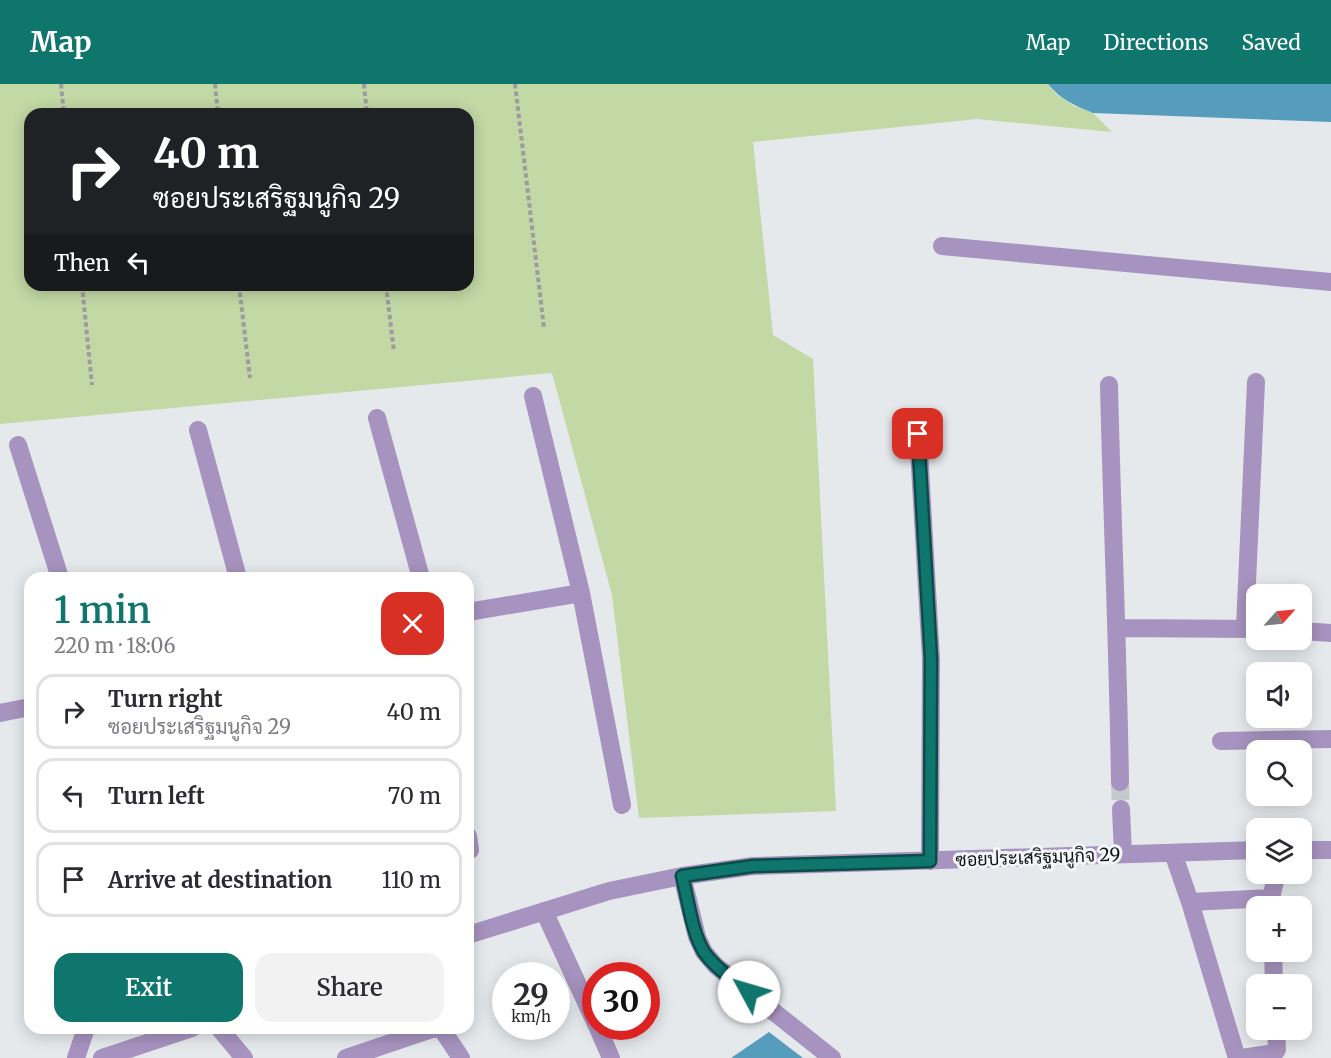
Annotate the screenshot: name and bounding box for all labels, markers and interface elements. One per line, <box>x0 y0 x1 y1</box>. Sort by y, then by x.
text: Map <box>30 24 92 60</box>
text: Map <box>1026 29 1070 56</box>
text: Directions <box>1103 29 1208 56</box>
text: Saved <box>1241 29 1301 56</box>
text: 40 m <box>153 127 259 179</box>
icon: right <box>54 132 132 210</box>
text: ซอยประเสริฐมนูกิจ 29 <box>153 181 400 215</box>
icon: left <box>122 246 155 279</box>
text: Then <box>54 249 110 277</box>
pin <box>892 408 943 459</box>
icon: arrive <box>901 417 934 450</box>
north arrow <box>1246 584 1312 650</box>
map controls <box>1246 584 1312 1040</box>
text: 1 min <box>54 588 151 633</box>
button: close <box>381 592 444 655</box>
text: 220 m · 18:06 <box>54 633 176 658</box>
button: sound <box>1246 662 1312 728</box>
text: Turn right <box>108 685 222 713</box>
icon: right <box>57 695 90 728</box>
text: 40 m <box>386 698 441 726</box>
text: ซอยประเสริฐมนูกิจ 29 <box>108 714 291 739</box>
button: search <box>1246 740 1312 806</box>
icon: left <box>57 779 90 812</box>
text: Turn left <box>108 782 205 810</box>
text: 70 m <box>388 782 441 810</box>
button: layers <box>1246 818 1312 884</box>
street label: ซอยประเสริฐมนูกิจ 29 <box>955 843 1121 873</box>
icon: arrive <box>57 863 90 896</box>
text: Arrive at destination <box>108 866 332 894</box>
text: 110 m <box>382 866 441 894</box>
button: + <box>1246 896 1312 962</box>
button: Exit <box>54 953 243 1022</box>
button: Share <box>255 953 444 1022</box>
position arrow <box>717 960 781 1024</box>
speed limit sign: 30 <box>582 962 660 1040</box>
button: − <box>1246 974 1312 1040</box>
text: 29 <box>513 975 549 1013</box>
text: km/h <box>511 1007 551 1026</box>

